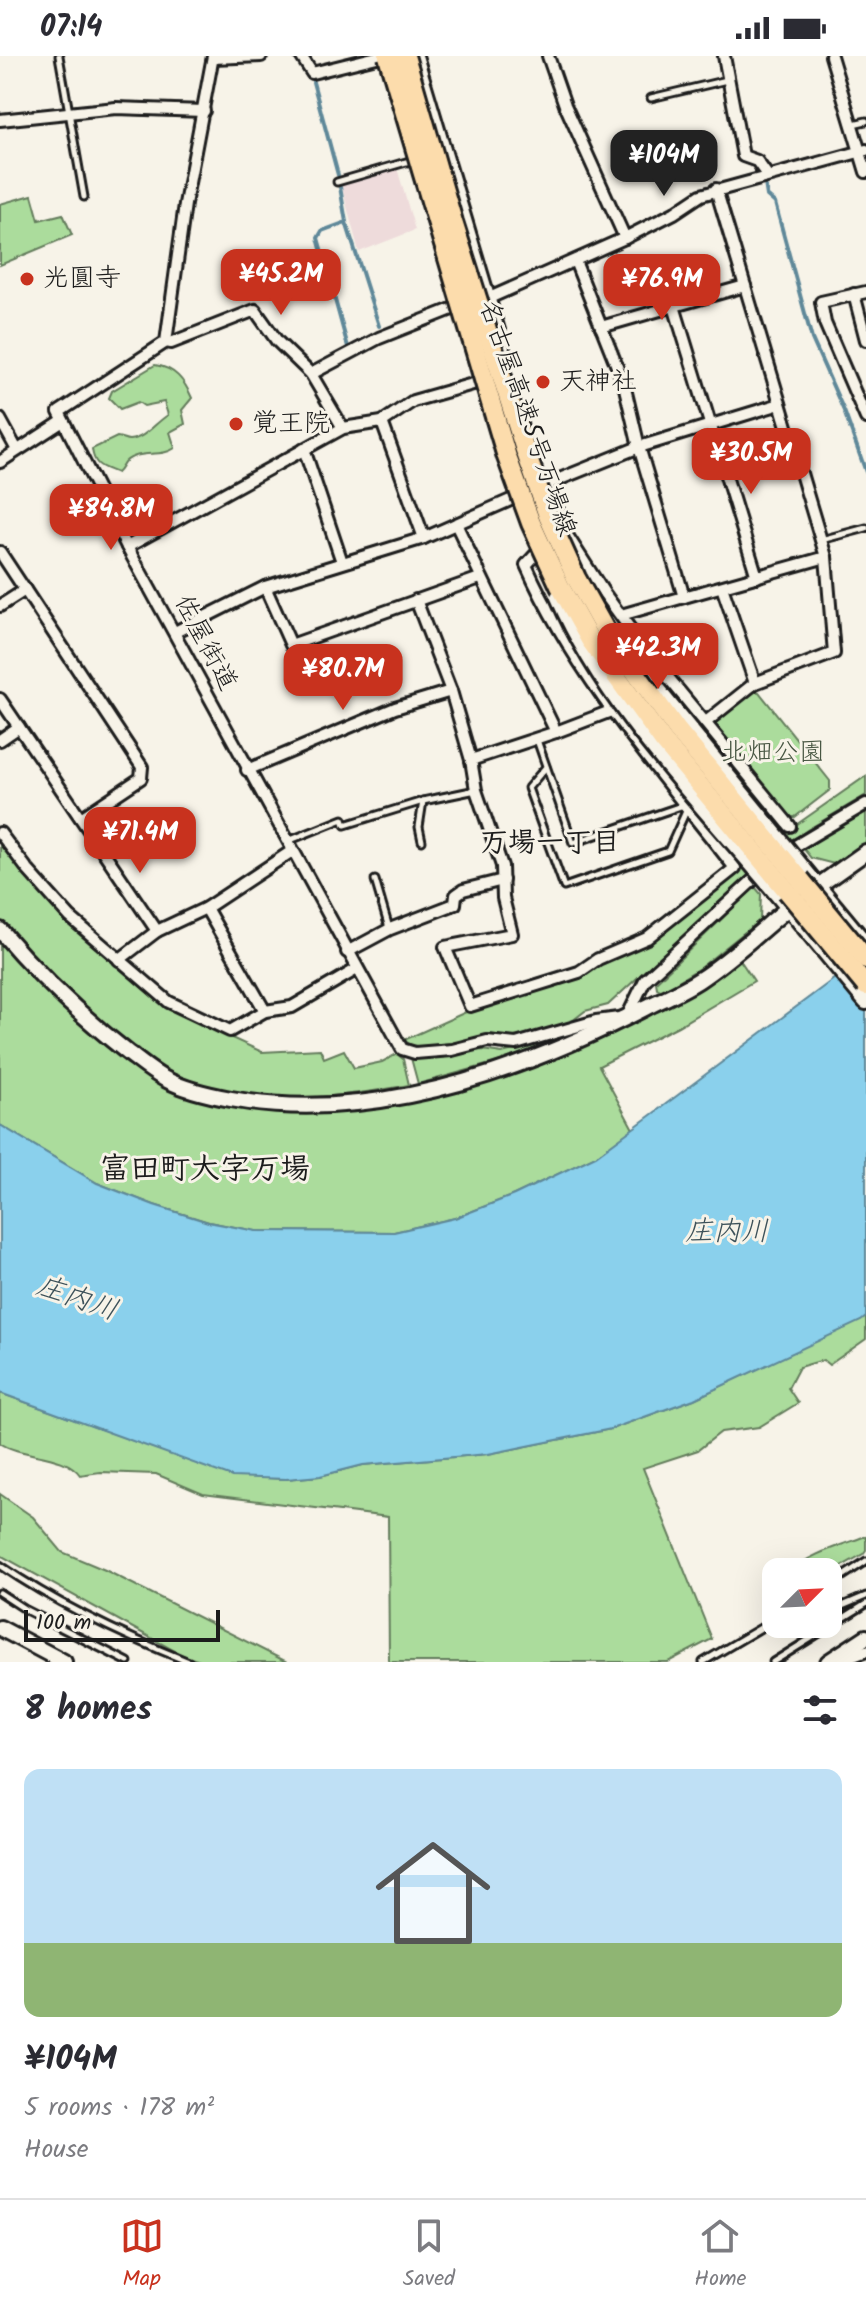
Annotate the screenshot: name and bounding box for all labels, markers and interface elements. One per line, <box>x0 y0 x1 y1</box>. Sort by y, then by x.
text: 07:14 <box>40 4 102 52</box>
pin: ¥104M <box>608 130 720 198</box>
text: ¥104M <box>628 135 700 177</box>
pin: ¥45.2M <box>216 249 346 317</box>
text: ¥45.2M <box>239 254 323 296</box>
pin: ¥76.9M <box>597 254 727 322</box>
place label: 光圓寺 <box>43 258 121 300</box>
text: ¥76.9M <box>621 259 703 301</box>
marker: 光圓寺 <box>18 270 36 288</box>
street label: 名古屋高速5号万場線 <box>467 294 587 542</box>
place label: 天神社 <box>559 361 637 403</box>
marker: 天神社 <box>534 373 552 391</box>
place label: 覚王院 <box>252 403 330 445</box>
marker: 覚王院 <box>227 415 245 433</box>
pin: ¥30.5M <box>686 428 816 496</box>
text: ¥30.5M <box>710 433 792 475</box>
pin: ¥84.8M <box>46 484 176 552</box>
text: ¥84.8M <box>68 489 154 531</box>
street label: 佐屋街道 <box>162 587 248 699</box>
pin: ¥42.3M <box>593 623 723 691</box>
text: ¥42.3M <box>615 628 701 670</box>
pin: ¥80.7M <box>278 644 408 712</box>
text: ¥80.7M <box>302 649 384 691</box>
park label: 北畑公園 <box>721 732 825 774</box>
pin: ¥71.4M <box>75 807 205 875</box>
text: ¥71.4M <box>102 812 178 854</box>
district label: 万場一丁目 <box>480 821 620 866</box>
district label: 富田町大字万場 <box>100 1146 310 1194</box>
water label: 庄内川 <box>685 1210 769 1255</box>
water label: 庄内川 <box>30 1264 124 1334</box>
north arrow <box>762 1558 842 1638</box>
map controls <box>762 1558 842 1638</box>
scale bar <box>24 1606 220 1642</box>
text: 100 m <box>36 1606 91 1641</box>
text: 8 homes <box>24 1683 152 1737</box>
icon: filters <box>798 1688 842 1732</box>
icon: home <box>361 1821 505 1965</box>
text: ¥104M <box>24 2033 117 2087</box>
text: 5 rooms · 178 m² <box>24 2087 214 2129</box>
text: House <box>24 2129 88 2171</box>
tab: Map <box>120 2214 164 2297</box>
tab: Saved <box>403 2214 455 2297</box>
tab: Home <box>694 2214 746 2297</box>

